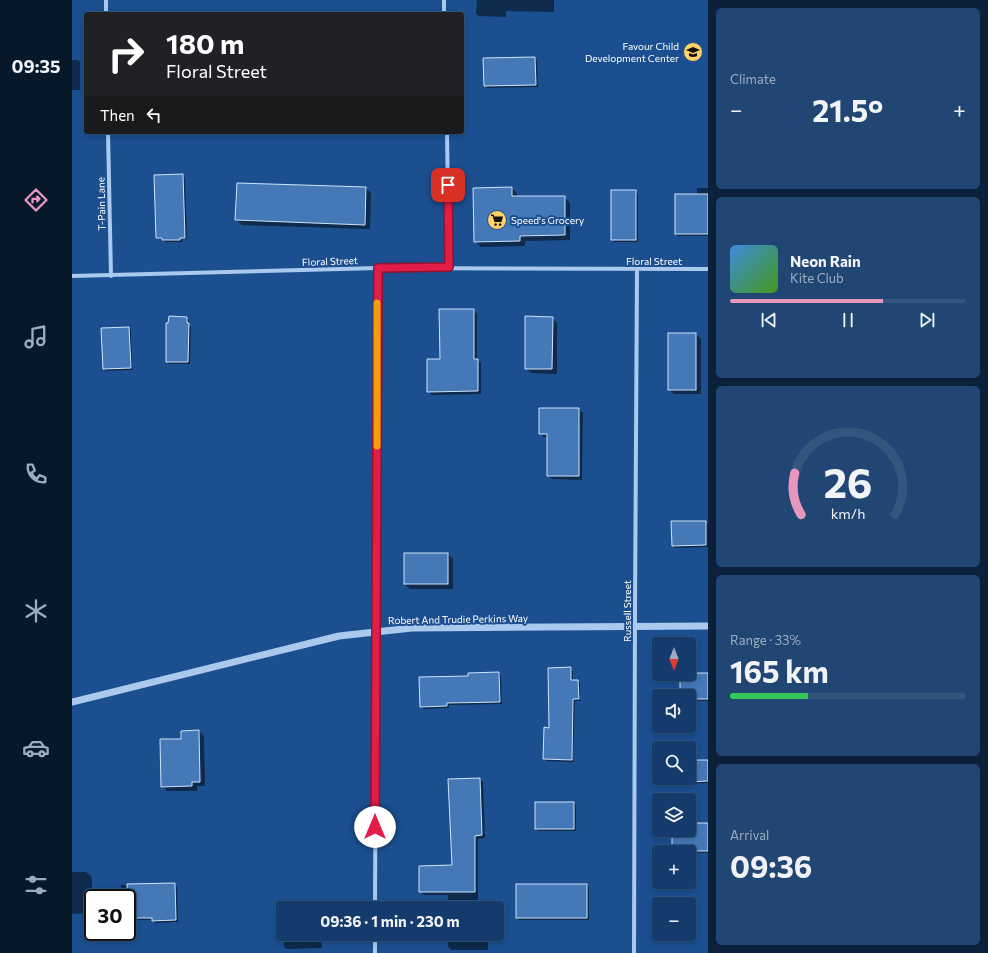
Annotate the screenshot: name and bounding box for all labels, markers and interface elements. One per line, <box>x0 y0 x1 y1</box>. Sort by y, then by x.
text: 180 m <box>166 26 244 60</box>
icon: right <box>100 28 152 80</box>
place label: Favour Child Development Center <box>585 40 679 64</box>
school or university icon: Favour Child Development Center <box>682 41 704 63</box>
text: 09:35 <box>12 55 60 77</box>
text: Floral Street <box>166 60 267 82</box>
text: Climate <box>730 71 776 87</box>
text: 21.5° <box>812 91 883 128</box>
text: − <box>730 96 743 123</box>
text: + <box>953 96 966 123</box>
icon: left <box>143 104 165 126</box>
text: Then <box>100 106 135 124</box>
pin <box>431 168 465 202</box>
icon: arrive <box>437 174 459 196</box>
street label: T-Pain Lane <box>95 177 107 231</box>
icon: directions <box>22 186 50 214</box>
supermarket icon: Speed's Grocery <box>486 209 508 231</box>
place label: Speed's Grocery <box>511 214 584 226</box>
text: Neon Rain <box>790 252 861 270</box>
street label: Floral Street <box>302 254 358 268</box>
street label: Floral Street <box>626 255 682 267</box>
text: Kite Club <box>790 270 844 286</box>
icon: previous <box>758 309 780 331</box>
icon: pause <box>837 309 859 331</box>
icon: next <box>916 309 938 331</box>
icon: music <box>22 323 50 351</box>
text: 26 <box>823 455 873 506</box>
icon: phone <box>22 460 50 488</box>
text: km/h <box>831 503 865 521</box>
street label: Russell Street <box>621 580 633 642</box>
icon: climate <box>22 597 50 625</box>
street label: Robert And Trudie Perkins Way <box>388 612 528 626</box>
text: Range · 33% <box>730 632 801 648</box>
north arrow <box>652 637 696 681</box>
map controls <box>652 637 696 941</box>
text: 165 km <box>730 652 829 689</box>
button: sound <box>652 689 696 733</box>
icon: car <box>22 734 50 762</box>
button: search <box>652 741 696 785</box>
button: layers <box>652 793 696 837</box>
position arrow <box>354 806 396 848</box>
text: Arrival <box>730 827 769 843</box>
button: + <box>652 845 696 889</box>
text: 09:36 <box>730 847 812 884</box>
icon: filters <box>22 871 50 899</box>
speed limit sign: 30 <box>84 889 136 941</box>
button: − <box>652 897 696 941</box>
text: 09:36 · 1 min · 230 m <box>320 912 460 930</box>

